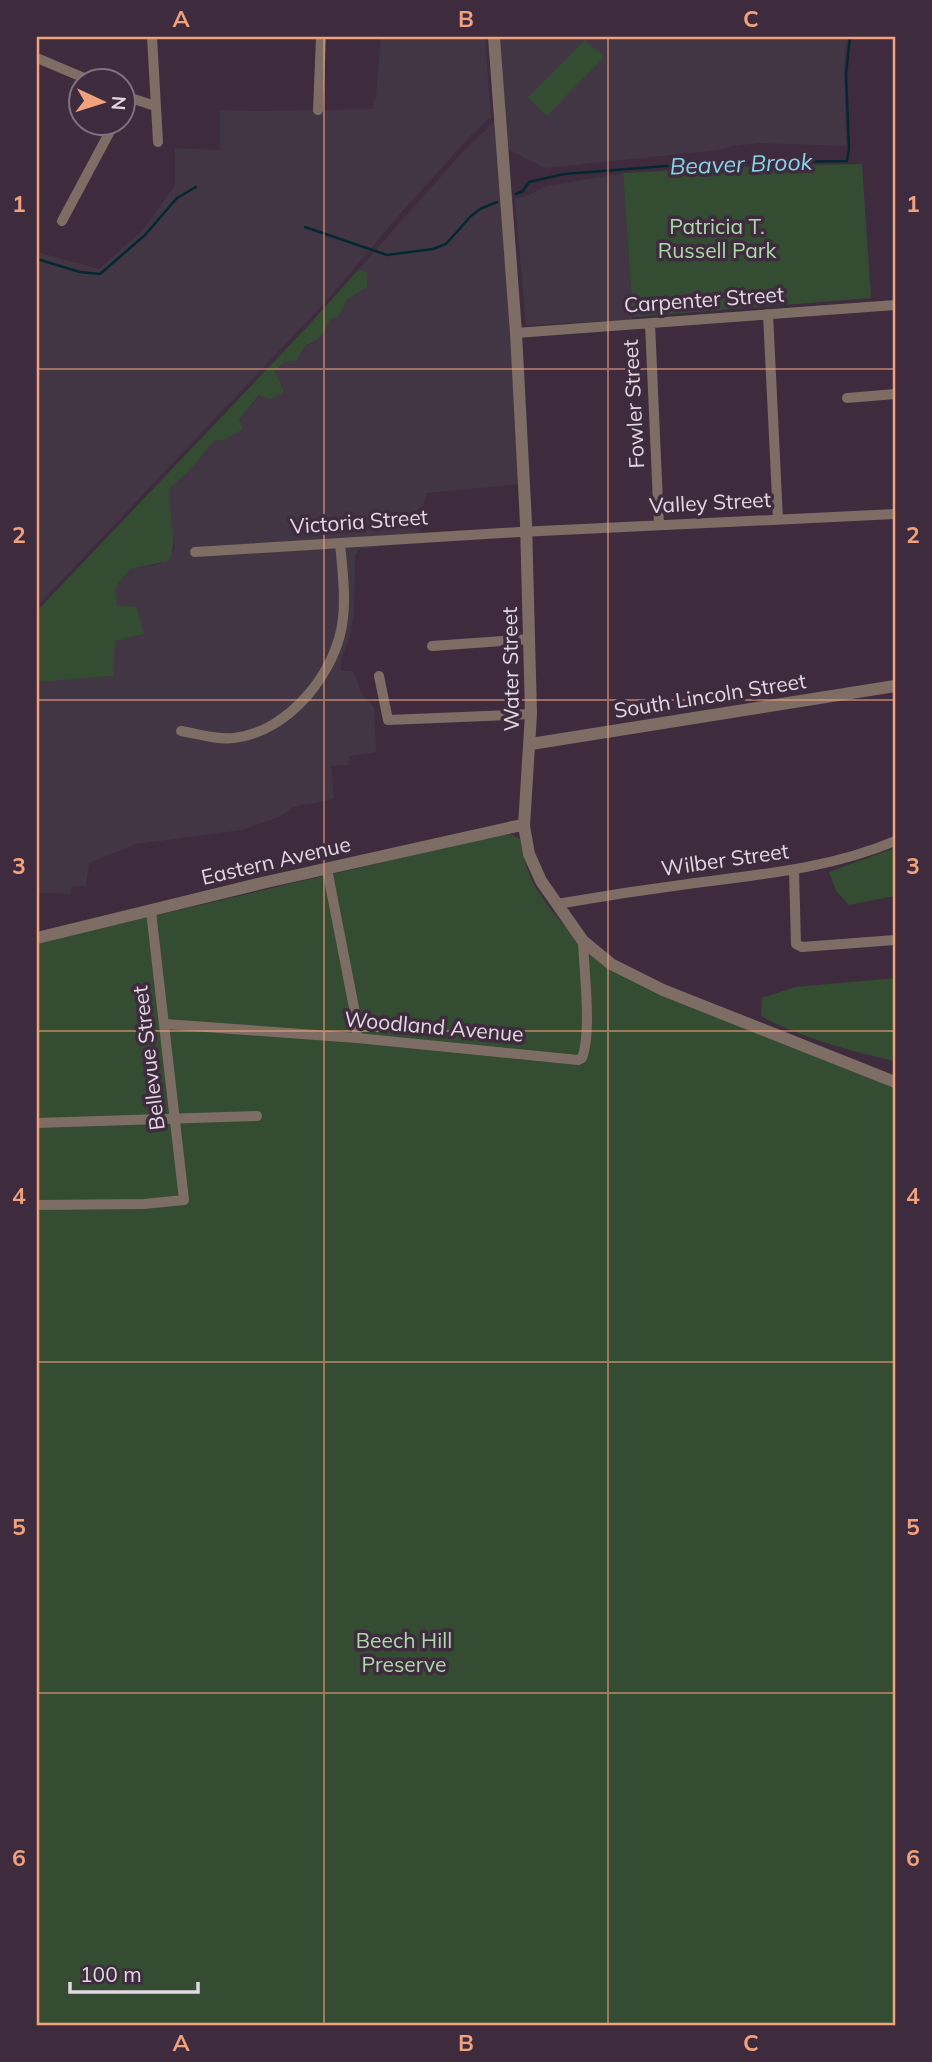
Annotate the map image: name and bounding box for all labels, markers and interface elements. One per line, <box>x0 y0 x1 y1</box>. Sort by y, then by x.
text: A <box>172 4 190 33</box>
text: B <box>458 4 474 33</box>
text: C <box>743 4 759 33</box>
north arrow <box>66 66 136 136</box>
text: N <box>106 95 131 111</box>
water label: Beaver Brook <box>669 146 814 180</box>
text: 1 <box>12 189 26 218</box>
text: 1 <box>906 189 920 218</box>
park label: Patricia T. Russell Park <box>658 213 776 263</box>
street label: Carpenter Street <box>623 280 785 318</box>
street label: Fowler Street <box>617 339 649 469</box>
street label: Valley Street <box>648 486 772 518</box>
street label: Victoria Street <box>289 503 429 539</box>
text: 2 <box>12 520 26 549</box>
text: 2 <box>906 520 920 549</box>
street label: Water Street <box>496 607 524 732</box>
street label: South Lincoln Street <box>612 667 808 723</box>
street label: Eastern Avenue <box>199 830 353 890</box>
street label: Wilber Street <box>659 837 790 881</box>
text: 3 <box>12 851 26 880</box>
text: 3 <box>906 851 920 880</box>
street label: Bellevue Street <box>126 984 170 1132</box>
street label: Woodland Avenue <box>343 1005 525 1047</box>
text: 4 <box>12 1181 26 1210</box>
text: 4 <box>906 1181 920 1210</box>
text: 5 <box>12 1512 26 1541</box>
text: 5 <box>906 1512 920 1541</box>
park label: Beech Hill Preserve <box>356 1627 452 1677</box>
text: 6 <box>12 1843 26 1872</box>
text: 6 <box>906 1843 920 1872</box>
scale bar <box>70 1950 198 1994</box>
text: 100 m <box>80 1961 142 1987</box>
text: A <box>172 2028 190 2057</box>
text: B <box>458 2028 474 2057</box>
text: C <box>743 2028 759 2057</box>

